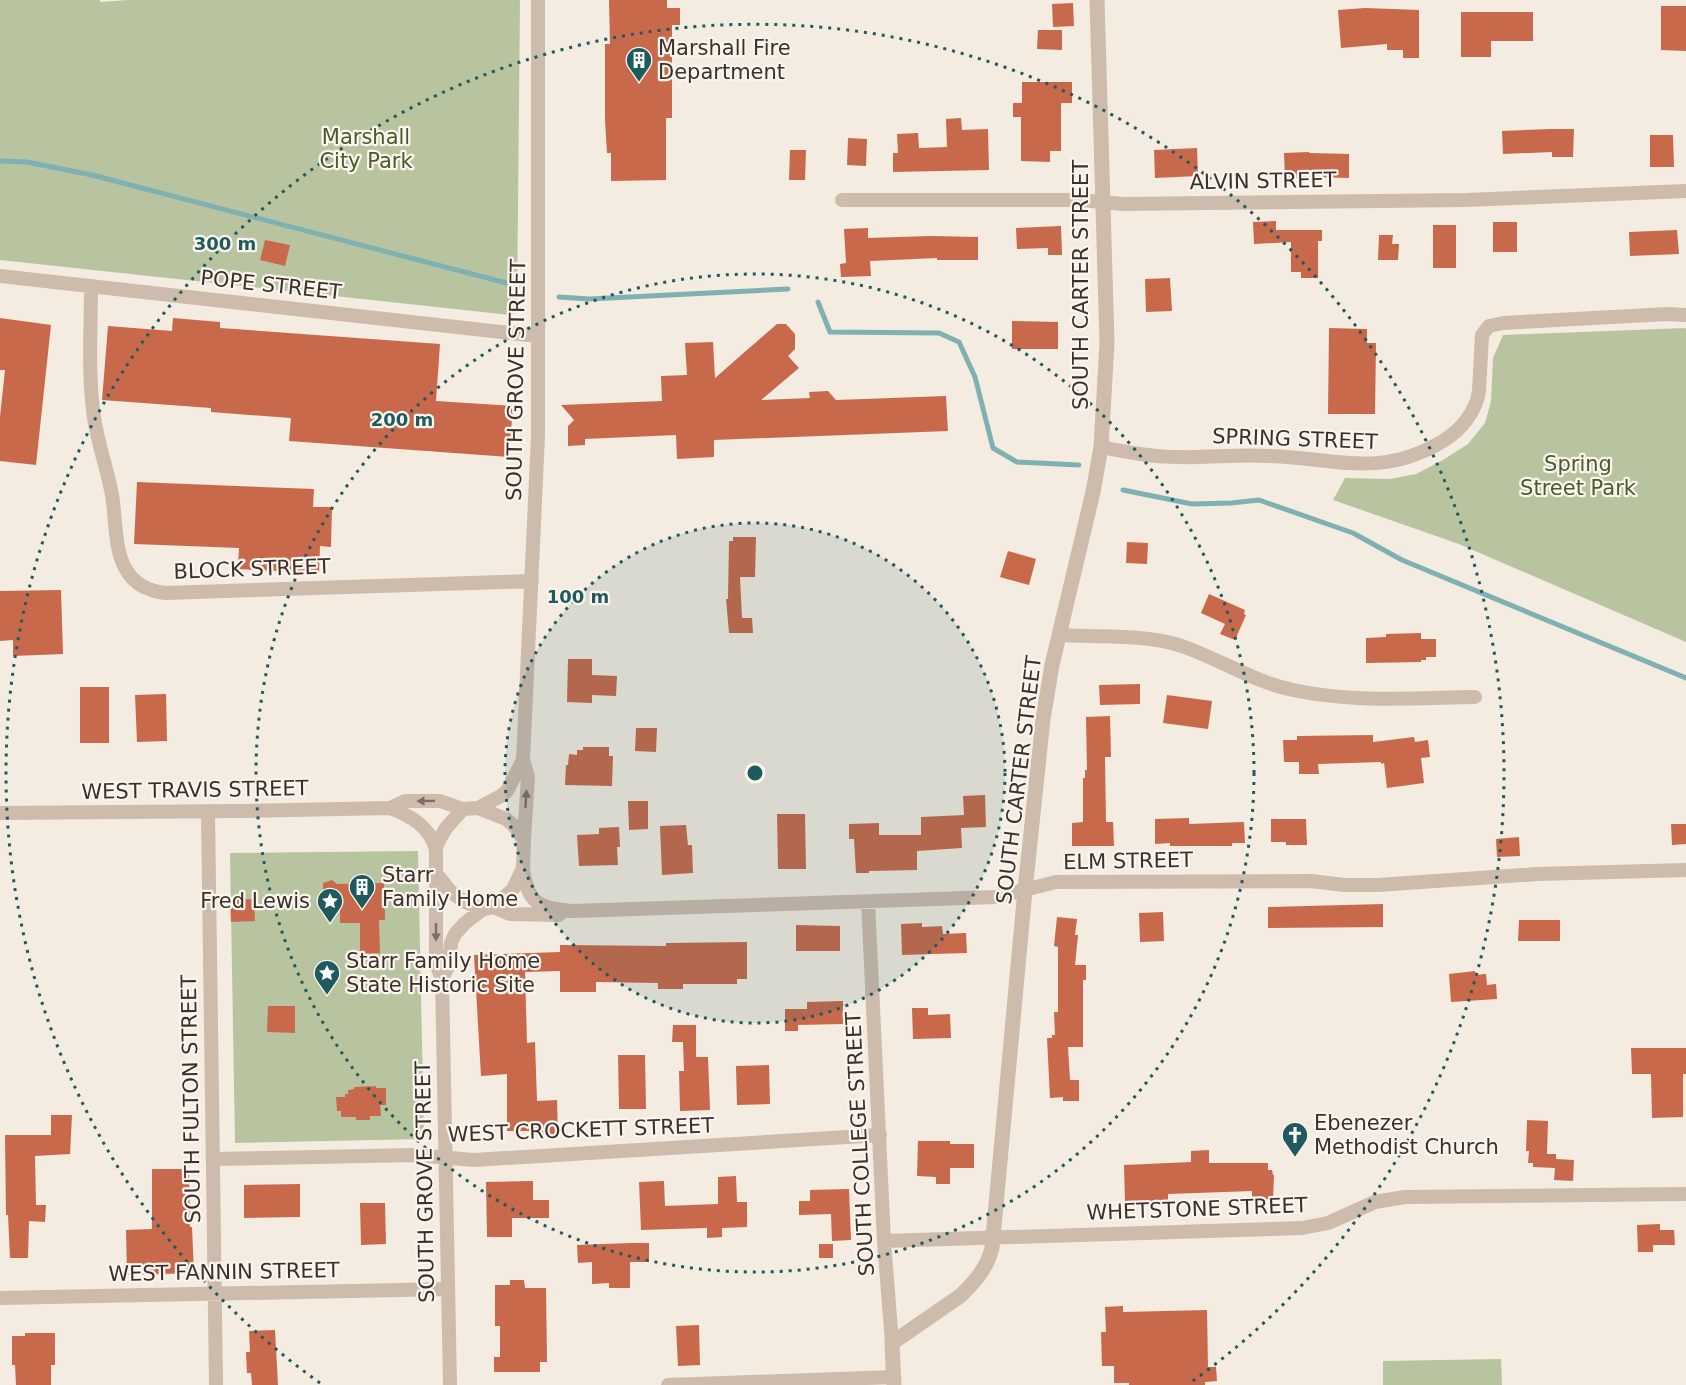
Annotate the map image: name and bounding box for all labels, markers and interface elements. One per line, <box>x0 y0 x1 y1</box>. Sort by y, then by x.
place label: Marshall Fire Department <box>658 36 791 84</box>
building icon: Marshall Fire Department <box>624 45 654 83</box>
park label: Marshall City Park <box>319 125 413 173</box>
street label: SOUTH CARTER STREET <box>1069 160 1093 410</box>
street label: ALVIN STREET <box>1189 168 1337 194</box>
text: 300 m <box>194 233 256 254</box>
street label: SOUTH GROVE STREET <box>502 259 530 501</box>
street label: POPE STREET <box>199 266 343 304</box>
text: 200 m <box>371 409 433 430</box>
street label: SPRING STREET <box>1212 424 1378 454</box>
park label: Spring Street Park <box>1520 452 1637 500</box>
street label: BLOCK STREET <box>173 554 331 584</box>
text: 100 m <box>547 586 609 607</box>
street label: SOUTH CARTER STREET <box>992 654 1046 906</box>
centre of rings <box>745 763 765 783</box>
street label: WEST TRAVIS STREET <box>81 776 309 804</box>
one-way arrow <box>522 790 531 809</box>
one-way arrow <box>417 796 436 806</box>
street label: ELM STREET <box>1063 848 1193 874</box>
place label: Starr Family Home <box>382 863 518 911</box>
building icon: Starr Family Home <box>347 872 377 910</box>
place icon: Fred Lewis <box>315 886 345 924</box>
place label: Fred Lewis <box>200 889 310 913</box>
one-way arrow <box>431 922 441 941</box>
place label: Starr Family Home State Historic Site <box>346 949 540 997</box>
place icon: Starr Family Home State Historic Site <box>312 958 342 996</box>
street label: SOUTH FULTON STREET <box>177 974 205 1224</box>
street label: SOUTH COLLEGE STREET <box>841 1011 879 1277</box>
street label: SOUTH GROVE STREET <box>411 1061 439 1303</box>
place label: Ebenezer Methodist Church <box>1314 1111 1499 1159</box>
street label: WEST CROCKETT STREET <box>447 1113 715 1147</box>
church icon: Ebenezer Methodist Church <box>1280 1120 1310 1158</box>
street label: WHETSTONE STREET <box>1086 1193 1308 1225</box>
street label: WEST FANNIN STREET <box>108 1258 340 1286</box>

